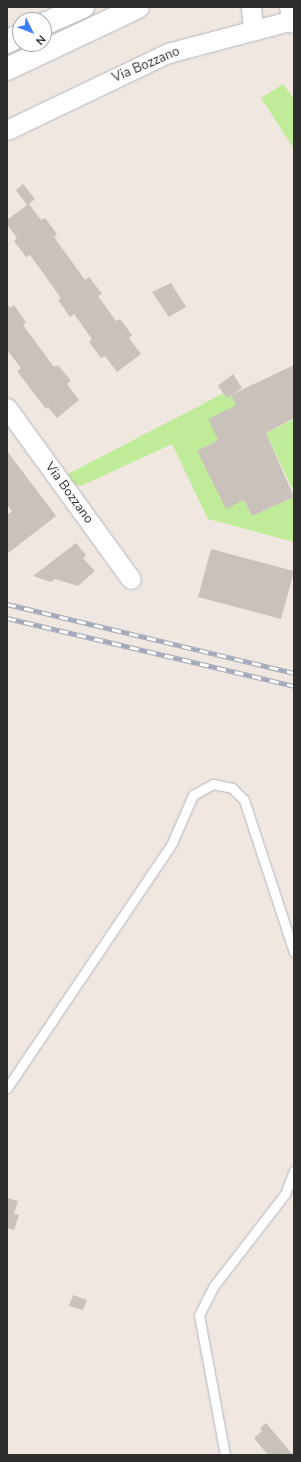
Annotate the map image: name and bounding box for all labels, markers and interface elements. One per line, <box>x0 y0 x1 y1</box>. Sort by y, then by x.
north arrow <box>12 12 52 52</box>
text: N <box>32 32 49 48</box>
street label: Via Bozzano <box>110 44 182 86</box>
street label: Via Bozzano <box>42 459 96 527</box>

